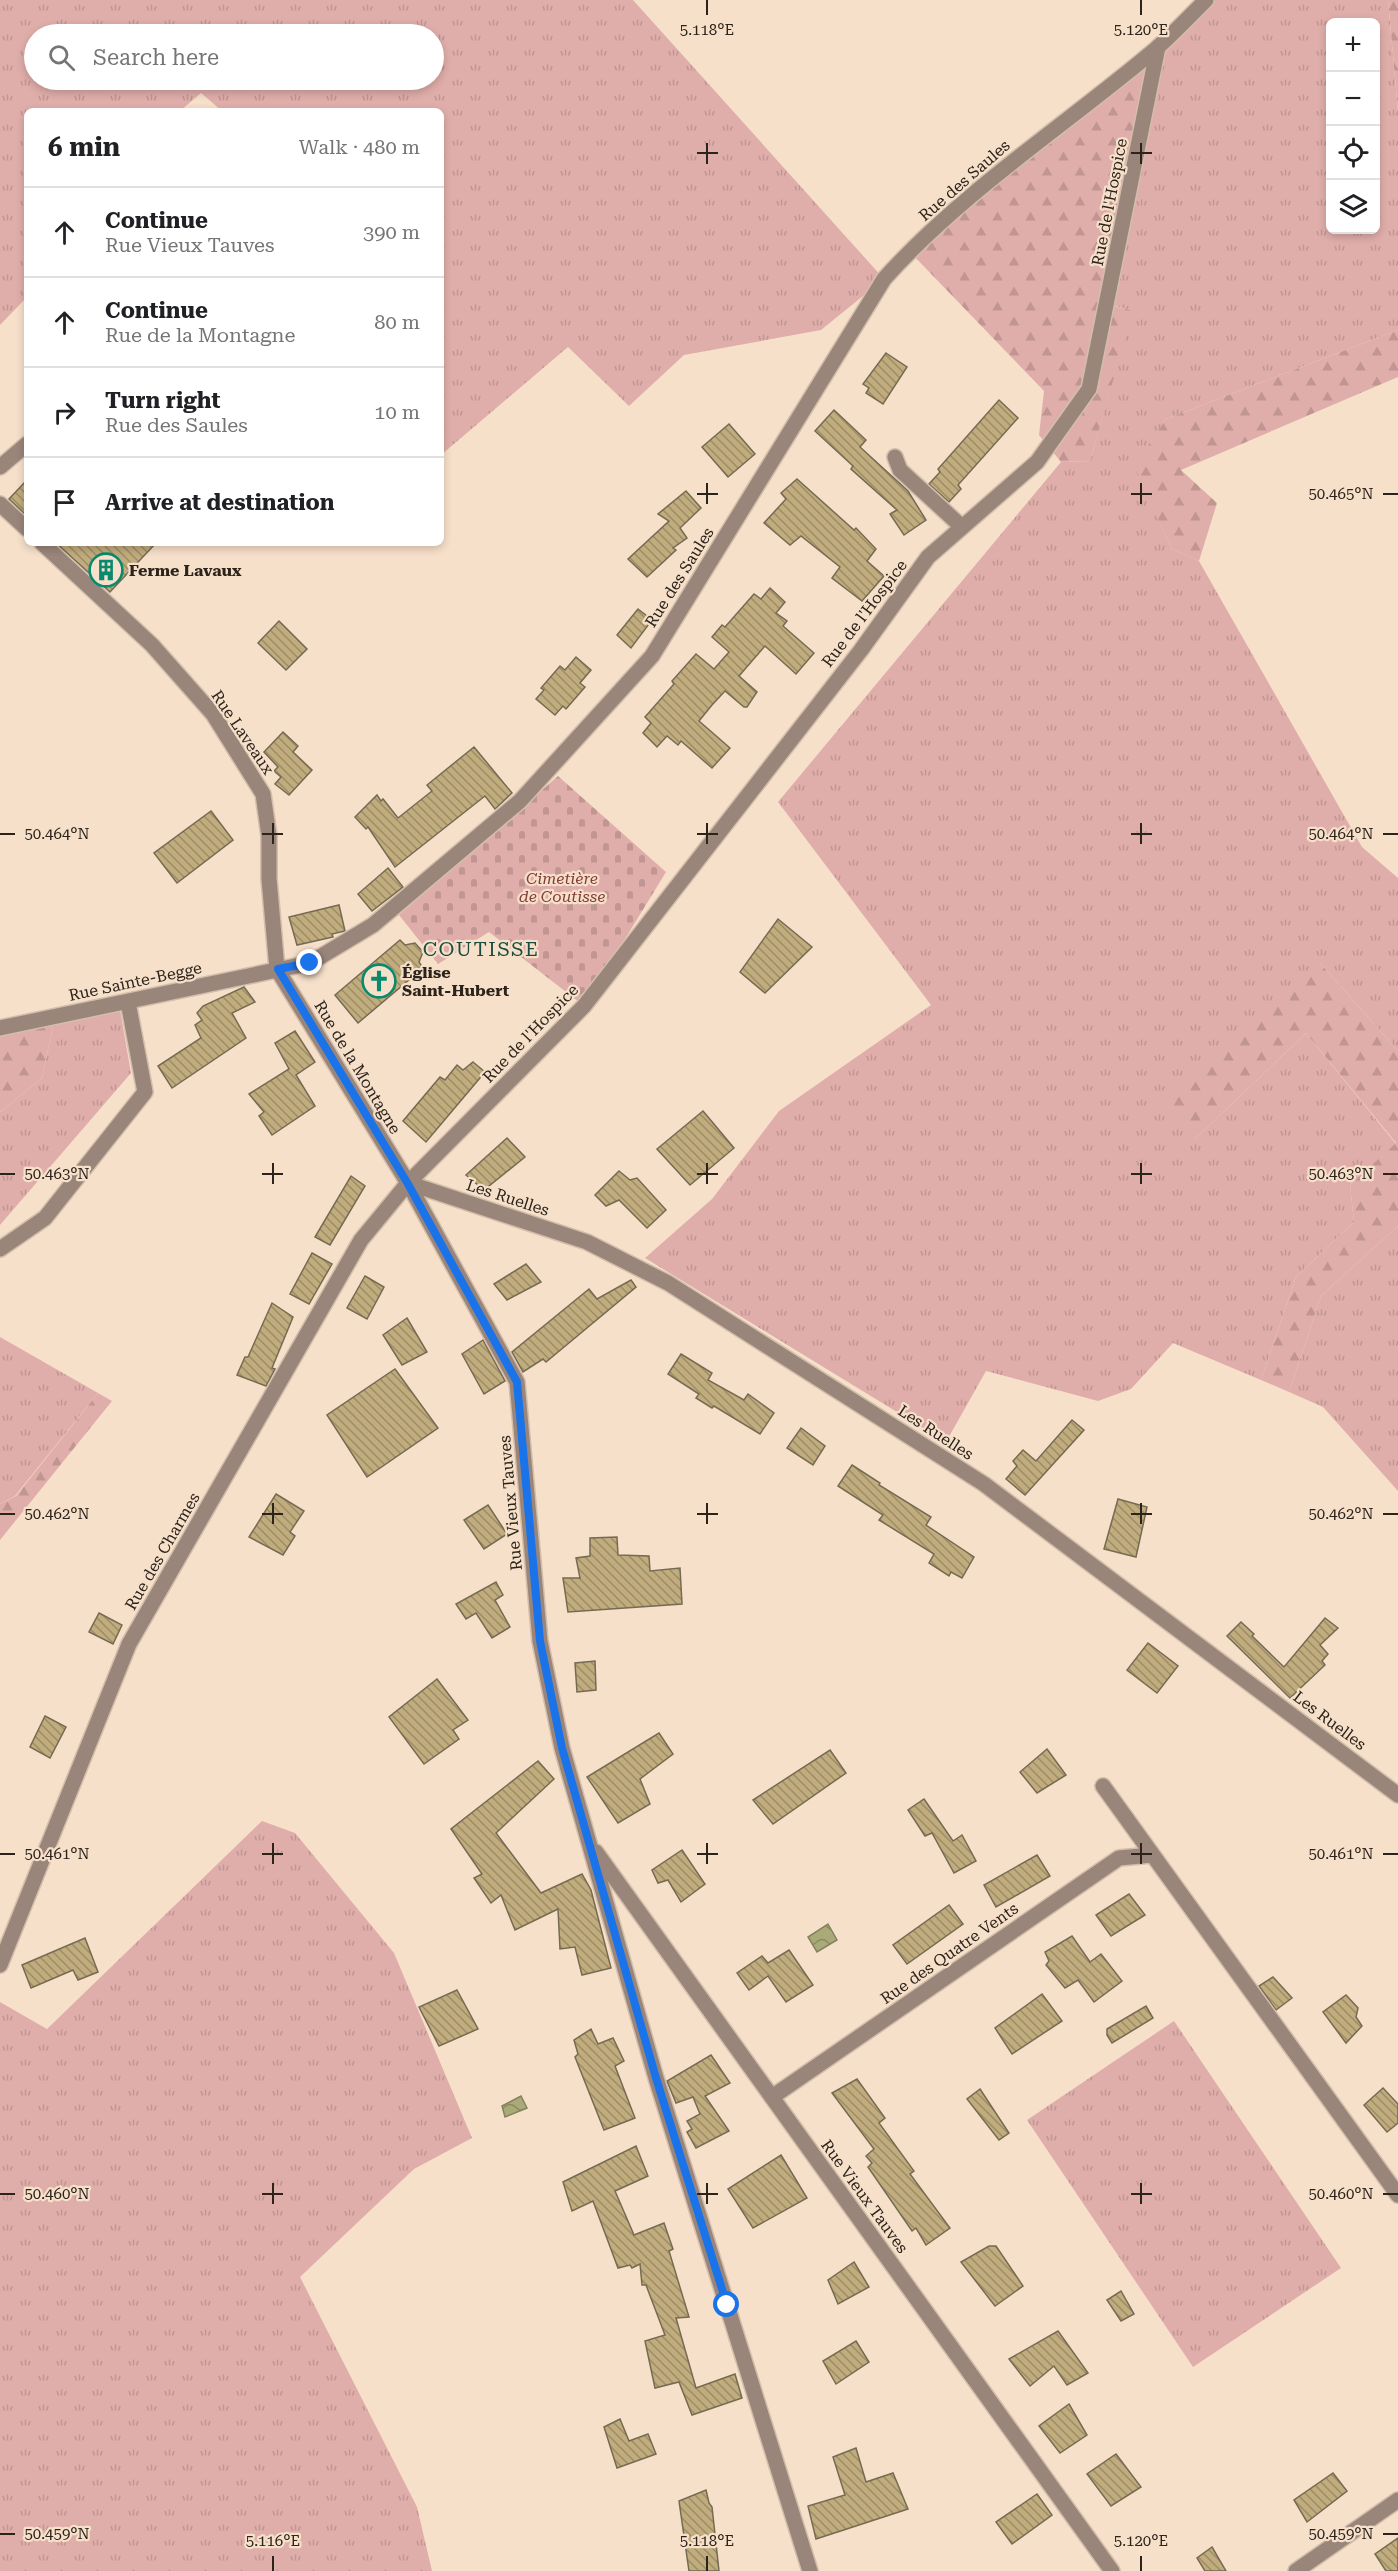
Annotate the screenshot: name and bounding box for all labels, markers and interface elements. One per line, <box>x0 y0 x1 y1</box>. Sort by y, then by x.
map controls <box>1326 18 1380 234</box>
button: + <box>1326 18 1380 72</box>
text: 5.118°E <box>680 21 734 39</box>
text: 5.120°E <box>1114 21 1168 39</box>
search box <box>24 24 444 90</box>
icon: search <box>45 41 78 74</box>
text: Search here <box>93 45 219 70</box>
button: − <box>1326 72 1380 126</box>
button: locate <box>1326 126 1380 180</box>
text: 6 min <box>48 132 120 162</box>
text: Walk · 480 m <box>299 135 420 159</box>
street label: Rue des Saules <box>915 135 1014 225</box>
street label: Rue de l'Hospice <box>1088 137 1131 267</box>
button: layers <box>1326 180 1380 234</box>
text: Continue <box>105 208 208 233</box>
icon: ahead <box>48 216 81 249</box>
text: 390 m <box>363 220 420 244</box>
text: Rue Vieux Tauves <box>105 233 275 257</box>
text: Continue <box>105 298 208 323</box>
icon: ahead <box>48 306 81 339</box>
text: 80 m <box>374 310 420 334</box>
text: Rue de la Montagne <box>105 323 295 347</box>
text: Turn right <box>105 388 220 413</box>
icon: right <box>48 396 81 429</box>
text: 10 m <box>374 400 420 424</box>
text: Rue des Saules <box>105 413 248 437</box>
text: 50.465°N <box>1308 485 1374 503</box>
icon: arrive <box>48 486 81 519</box>
text: Arrive at destination <box>105 490 334 515</box>
street label: Rue des Saules <box>641 523 718 631</box>
building icon: Ferme Lavaux <box>88 552 124 588</box>
street label: Rue de l'Hospice <box>818 556 911 671</box>
place label: Ferme Lavaux <box>129 561 242 580</box>
street label: Rue Laveaux <box>207 687 278 779</box>
text: 50.464°N <box>24 825 90 843</box>
text: 50.464°N <box>1308 825 1374 843</box>
park label: Cimetière de Coutisse <box>519 869 605 906</box>
district label: COUTISSE <box>423 937 539 961</box>
route end <box>296 949 322 975</box>
street label: Rue Sainte-Begge <box>67 958 204 1005</box>
church icon: Église Saint-Hubert <box>361 963 397 999</box>
place label: Église Saint-Hubert <box>402 963 510 1000</box>
street label: Rue de l'Hospice <box>479 980 582 1086</box>
street label: Rue de la Montagne <box>310 997 405 1138</box>
text: 50.463°N <box>24 1165 90 1183</box>
text: 50.463°N <box>1308 1165 1374 1183</box>
street label: Les Ruelles <box>464 1175 552 1220</box>
street label: Les Ruelles <box>894 1401 977 1464</box>
street label: Rue Vieux Tauves <box>495 1434 526 1571</box>
street label: Rue des Charmes <box>121 1489 204 1613</box>
text: 50.462°N <box>24 1505 90 1523</box>
text: 50.462°N <box>1308 1505 1374 1523</box>
street label: Les Ruelles <box>1290 1687 1370 1754</box>
text: 50.461°N <box>24 1845 90 1863</box>
text: 50.461°N <box>1308 1845 1374 1863</box>
street label: Rue des Quatre Vents <box>877 1898 1022 2008</box>
street label: Rue Vieux Tauves <box>817 2136 912 2257</box>
text: 50.460°N <box>24 2185 90 2203</box>
text: 50.460°N <box>1308 2185 1374 2203</box>
route start <box>713 2291 739 2317</box>
text: 50.459°N <box>24 2525 90 2543</box>
text: 50.459°N <box>1308 2525 1374 2543</box>
text: 5.116°E <box>246 2532 300 2550</box>
text: 5.118°E <box>680 2532 734 2550</box>
text: 5.120°E <box>1114 2532 1168 2550</box>

